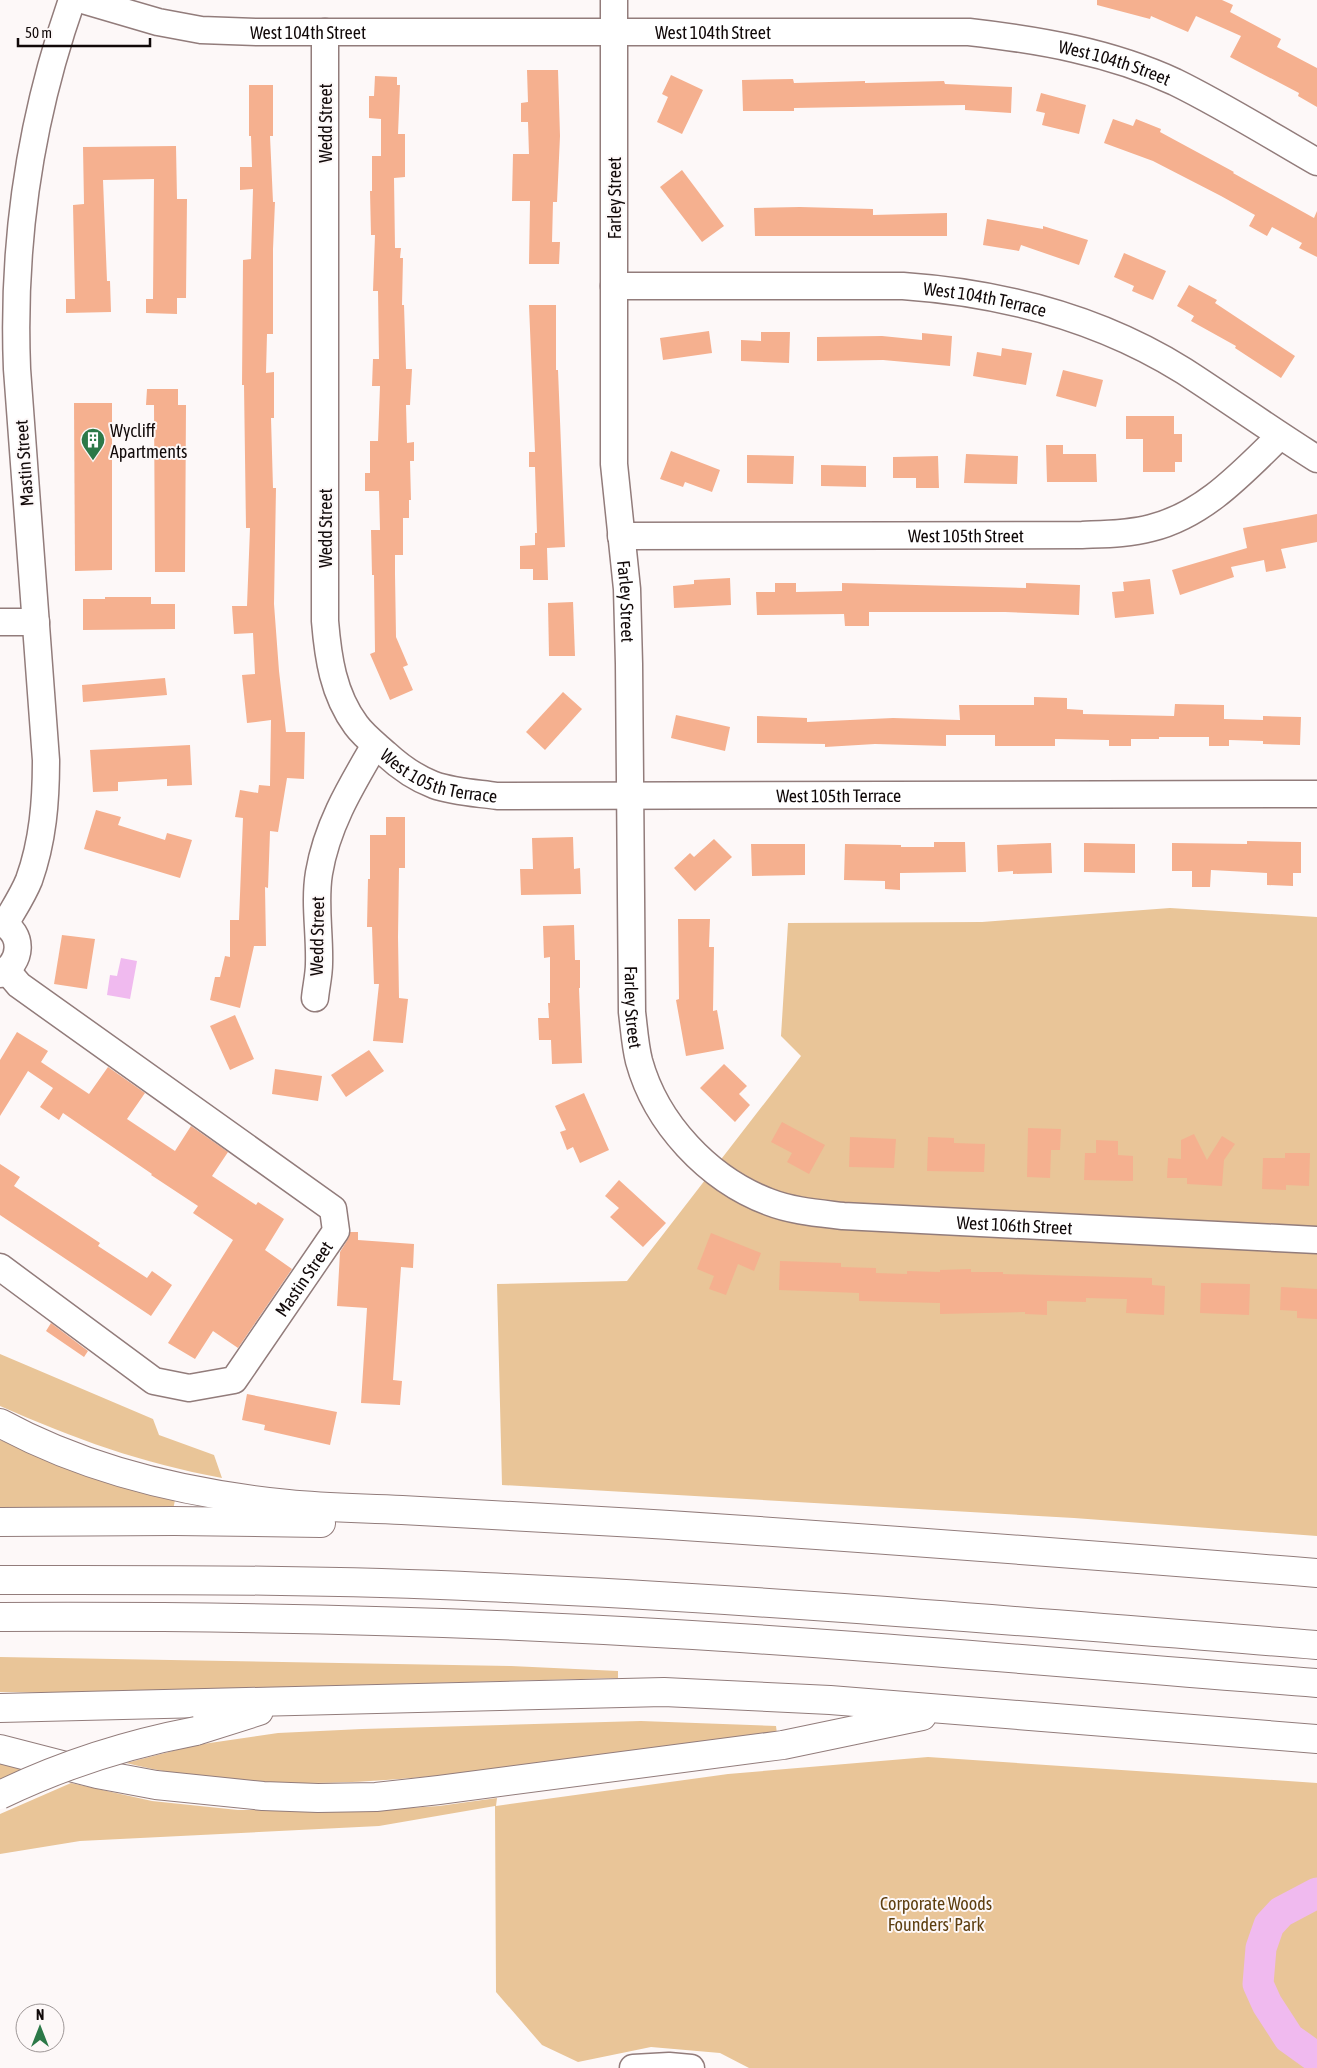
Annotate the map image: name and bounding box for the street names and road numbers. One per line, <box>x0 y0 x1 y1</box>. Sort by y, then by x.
street label: West 104th Street <box>250 21 366 43</box>
street label: West 104th Street <box>655 22 771 43</box>
street label: West 104th Street <box>1057 35 1174 89</box>
street label: Wedd Street <box>315 83 336 163</box>
street label: Farley Street <box>604 157 625 239</box>
street label: West 104th Terrace <box>922 277 1049 321</box>
street label: Mastin Street <box>10 419 38 507</box>
street label: Wedd Street <box>315 488 336 568</box>
street label: West 105th Street <box>908 525 1024 546</box>
street label: Farley Street <box>614 559 639 643</box>
street label: West 105th Terrace <box>376 744 499 806</box>
street label: West 105th Terrace <box>776 785 901 806</box>
street label: Wedd Street <box>306 896 328 976</box>
street label: Farley Street <box>621 966 647 1050</box>
street label: West 106th Street <box>956 1211 1073 1238</box>
street label: Mastin Street <box>270 1237 337 1320</box>

